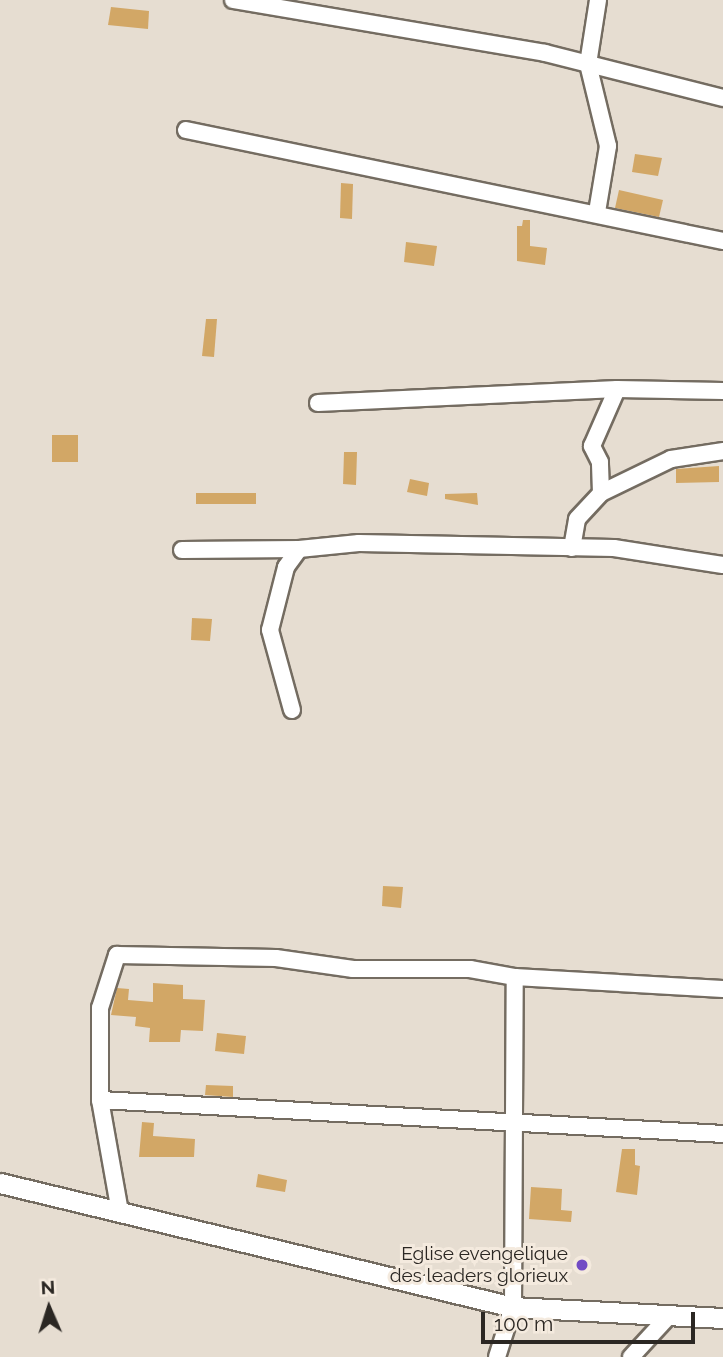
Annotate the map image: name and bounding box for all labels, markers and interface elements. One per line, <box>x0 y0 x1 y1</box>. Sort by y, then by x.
place label: Eglise evengelique des leaders glorieux <box>390 1243 568 1287</box>
marker: Eglise evengelique des leaders glorieux <box>574 1257 590 1273</box>
north arrow <box>14 1273 84 1343</box>
text: N <box>40 1276 56 1298</box>
scale bar <box>485 1298 698 1342</box>
text: 100 m <box>494 1311 553 1336</box>

